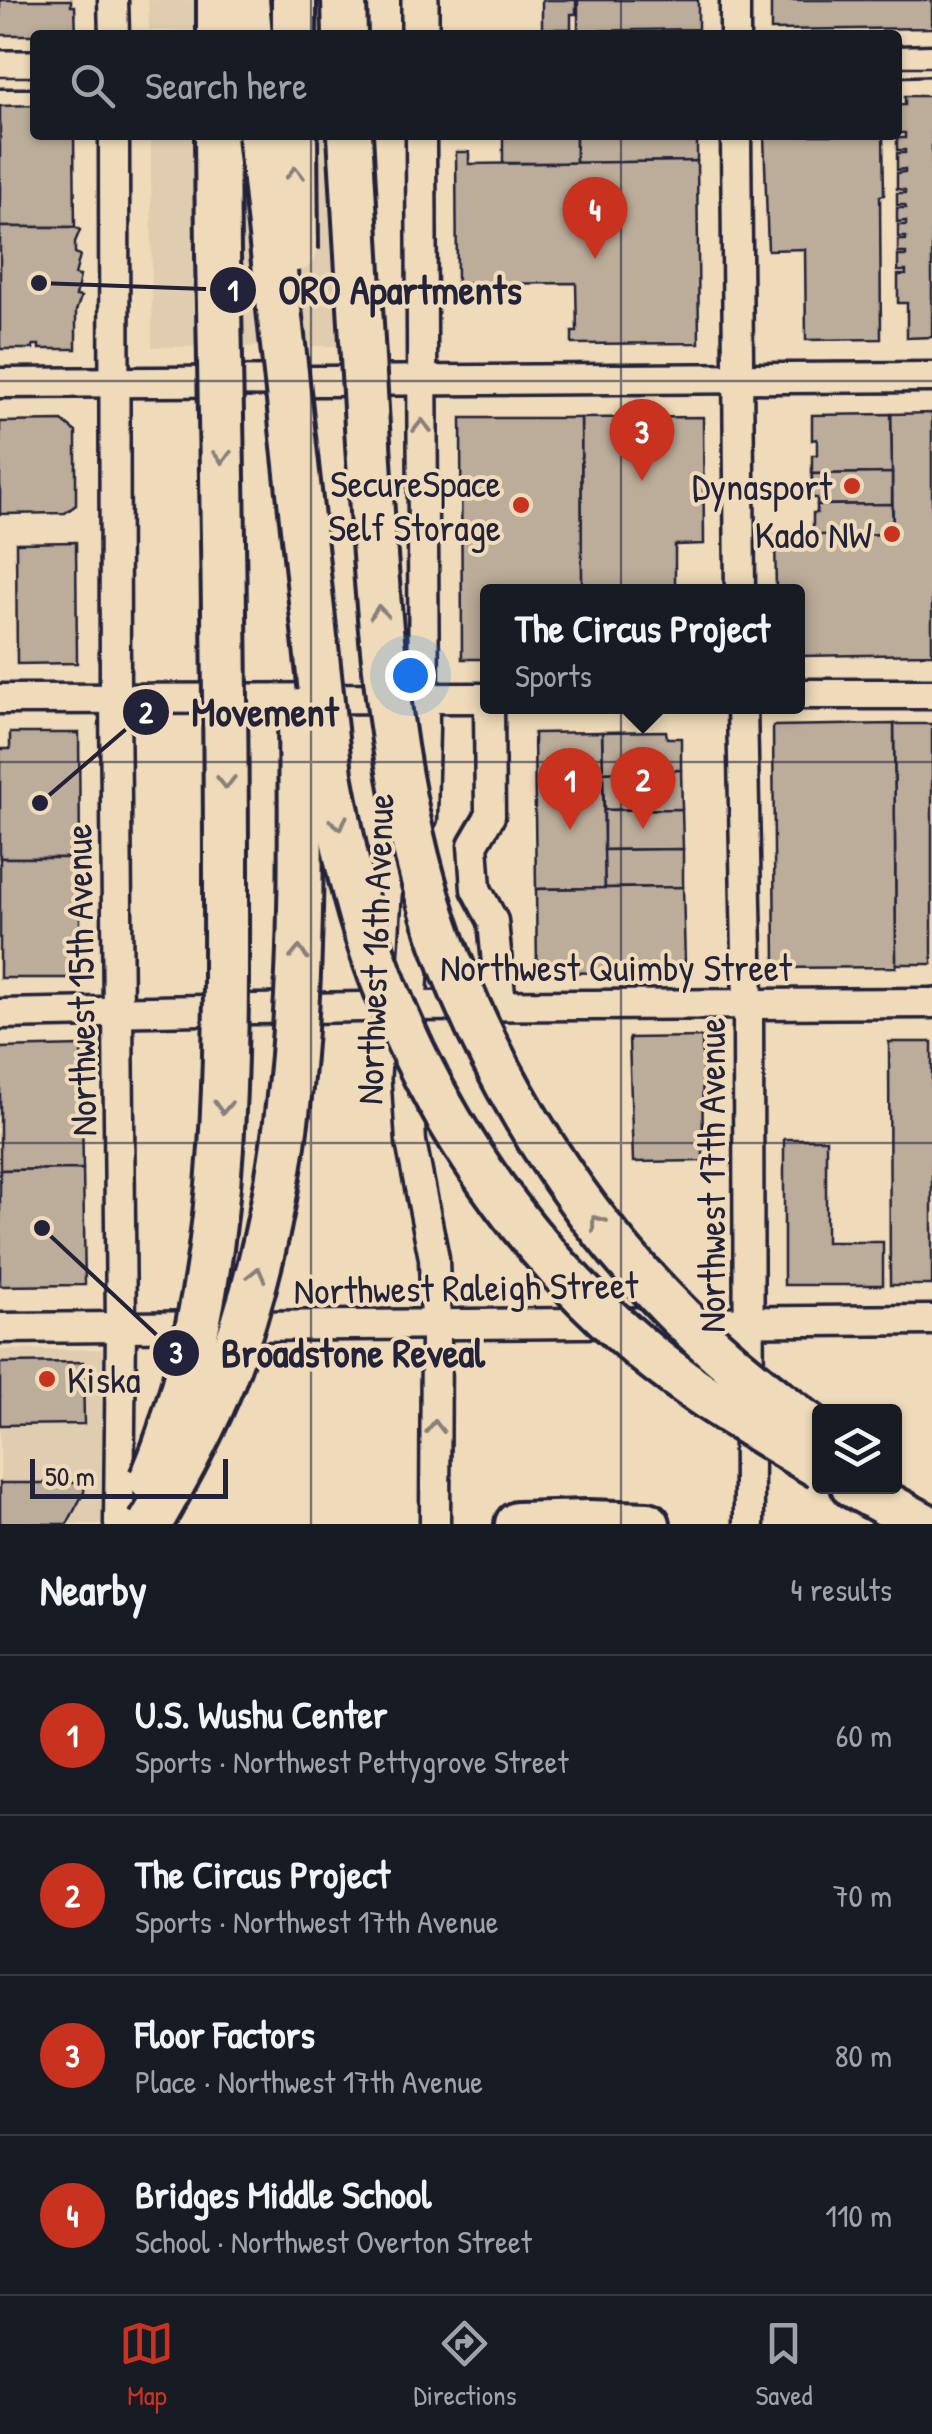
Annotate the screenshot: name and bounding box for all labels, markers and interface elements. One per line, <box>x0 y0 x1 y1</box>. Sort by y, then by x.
search box <box>30 30 902 140</box>
icon: search <box>65 58 120 113</box>
text: Search here <box>145 59 307 111</box>
one-way arrow <box>284 165 306 180</box>
pin: 4 <box>562 176 628 259</box>
callout: ORO Apartments <box>208 255 542 325</box>
text: ORO Apartments <box>278 262 522 318</box>
text: 1 <box>228 270 239 310</box>
pin: 3 <box>610 398 674 481</box>
one-way arrow <box>412 418 433 434</box>
one-way arrow <box>211 450 233 465</box>
place label: SecureSpace Self Storage <box>329 457 501 553</box>
place label: Dynasport <box>692 460 833 512</box>
marker: Dynasport <box>841 475 863 497</box>
marker: SecureSpace Self Storage <box>510 494 532 516</box>
place label: Kado NW <box>755 508 872 560</box>
marker: Kado NW <box>881 523 903 545</box>
popup <box>480 584 805 714</box>
text: The Circus Project <box>515 602 770 654</box>
one-way arrow <box>368 604 390 620</box>
your location <box>385 650 436 701</box>
text: Sports <box>515 654 592 697</box>
callout: Movement <box>121 677 358 747</box>
text: Movement <box>192 684 340 738</box>
text: 2 <box>139 692 154 732</box>
pin: 2 <box>610 746 676 829</box>
pin: 1 <box>538 748 602 830</box>
one-way arrow <box>215 774 237 790</box>
street label: Northwest 16th Avenue <box>343 792 405 1106</box>
one-way arrow <box>328 814 349 831</box>
street label: Northwest 15th Avenue <box>51 823 109 1137</box>
street label: Northwest Quimby Street <box>440 941 793 993</box>
one-way arrow <box>289 945 310 961</box>
street label: Northwest 17th Avenue <box>685 1017 737 1333</box>
one-way arrow <box>212 1099 233 1115</box>
one-way arrow <box>592 1215 609 1233</box>
street label: Northwest Raleigh Street <box>293 1258 640 1316</box>
one-way arrow <box>245 1266 266 1283</box>
callout: Broadstone Reveal <box>151 1318 505 1388</box>
text: Broadstone Reveal <box>221 1325 486 1379</box>
text: 3 <box>169 1332 183 1372</box>
place label: Kiska <box>67 1353 141 1405</box>
marker: Kiska <box>36 1368 58 1390</box>
map controls <box>812 1404 902 1494</box>
button: layers <box>812 1404 902 1494</box>
one-way arrow <box>424 1418 446 1434</box>
scale bar <box>30 1454 228 1498</box>
text: 50 m <box>45 1457 95 1495</box>
text: Nearby <box>40 1561 147 1618</box>
text: 4 results <box>791 1568 892 1611</box>
text: U.S. Wushu Center <box>135 1688 387 1740</box>
text: 1 <box>67 1714 78 1757</box>
text: 60 m <box>836 1714 892 1757</box>
text: Sports · Northwest Pettygrove Street <box>135 1740 569 1783</box>
text: The Circus Project <box>135 1848 390 1900</box>
text: 2 <box>65 1874 80 1917</box>
text: 70 m <box>833 1874 892 1917</box>
text: Sports · Northwest 17th Avenue <box>135 1900 498 1943</box>
text: Floor Factors <box>135 2008 315 2060</box>
text: 3 <box>65 2034 80 2077</box>
text: 80 m <box>835 2034 892 2077</box>
text: Place · Northwest 17th Avenue <box>135 2060 483 2103</box>
text: Bridges Middle School <box>135 2168 431 2220</box>
text: 4 <box>66 2194 79 2237</box>
text: 110 m <box>825 2194 892 2237</box>
text: School · Northwest Overton Street <box>135 2220 532 2263</box>
tab: Map <box>119 2316 174 2414</box>
tab: Directions <box>413 2316 516 2414</box>
tab: Saved <box>755 2316 813 2414</box>

